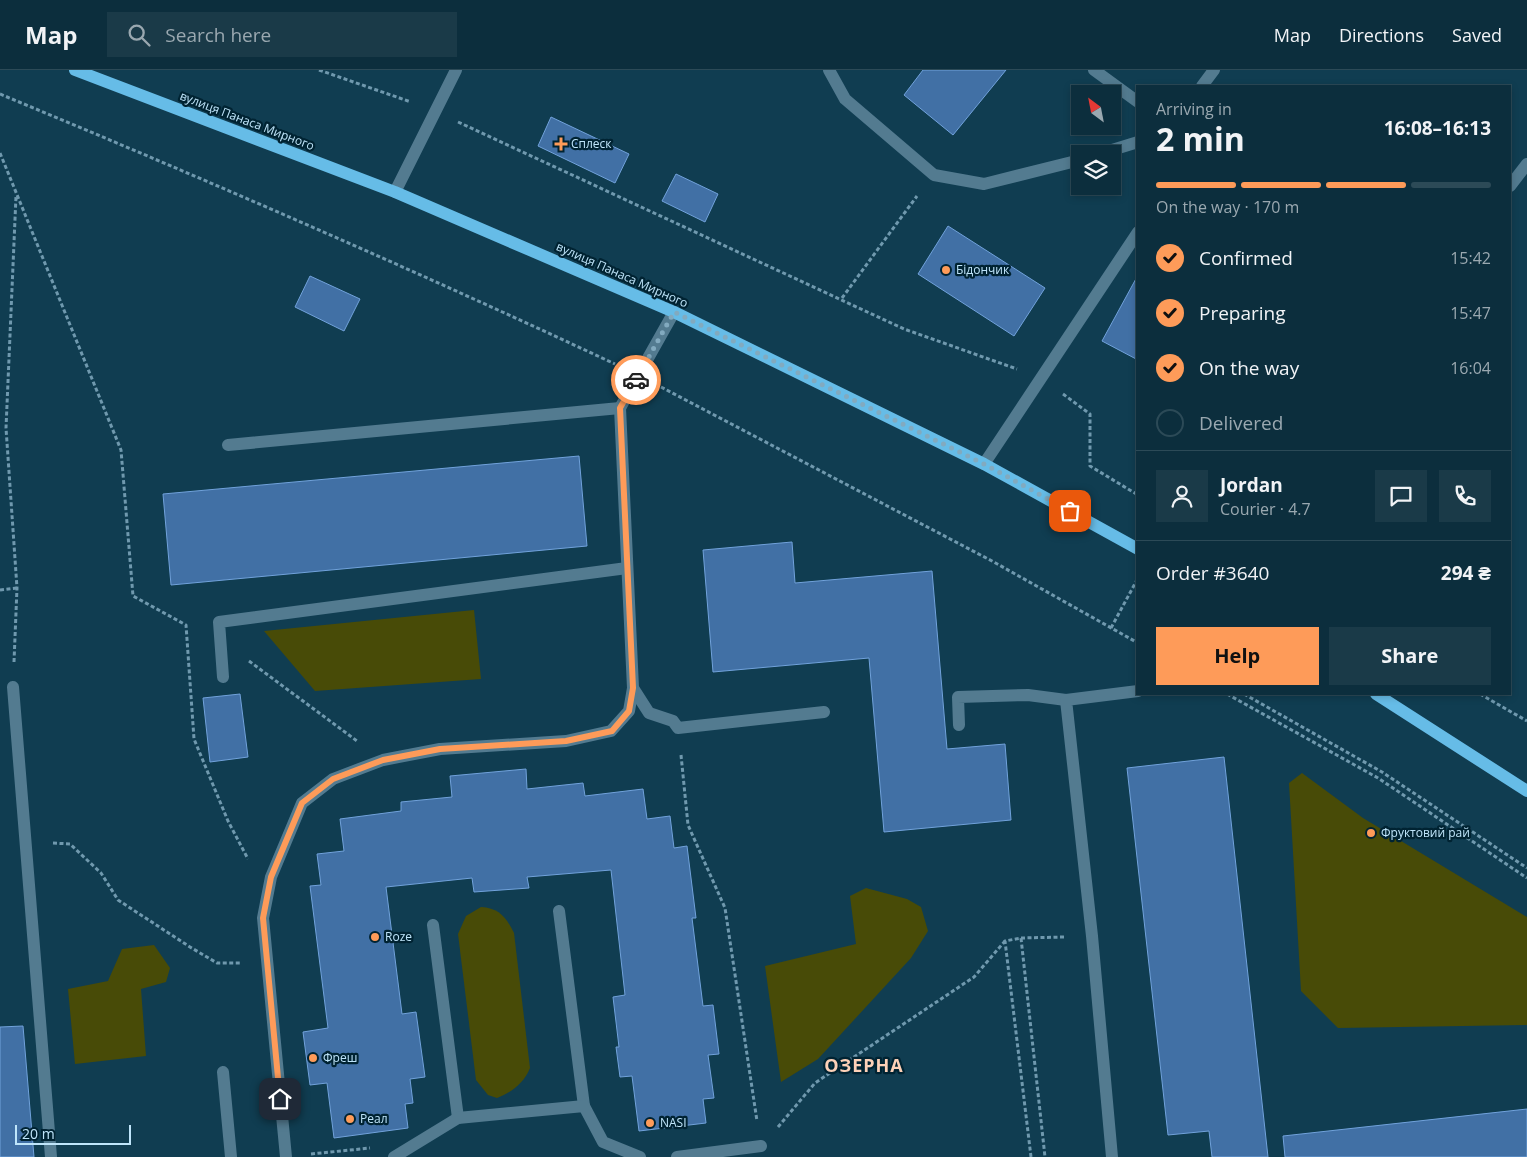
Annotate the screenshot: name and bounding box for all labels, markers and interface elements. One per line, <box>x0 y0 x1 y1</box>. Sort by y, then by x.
search box <box>107 12 457 57</box>
text: Map <box>25 18 77 51</box>
icon: search <box>125 21 153 49</box>
text: Search here <box>165 22 271 48</box>
text: Map <box>1274 23 1311 47</box>
text: Directions <box>1339 23 1424 47</box>
text: Saved <box>1452 23 1502 47</box>
north arrow <box>1071 85 1121 135</box>
map controls <box>1071 85 1121 195</box>
street label: вулиця Панаса Мирного <box>177 87 317 154</box>
text: Arriving in <box>1156 98 1232 120</box>
text: 16:08–16:13 <box>1384 115 1491 141</box>
text: 2 min <box>1156 117 1245 160</box>
place label: Сплеск <box>571 135 612 152</box>
marker: Сплеск <box>555 138 567 150</box>
button: layers <box>1071 145 1121 195</box>
text: On the way · 170 m <box>1156 196 1299 218</box>
street label: вулиця Панаса Мирного <box>553 238 691 311</box>
icon: check <box>1156 244 1184 272</box>
text: Confirmed <box>1199 245 1293 271</box>
text: 15:42 <box>1450 247 1491 269</box>
place label: Бідончик <box>956 261 1010 278</box>
marker: Бідончик <box>940 264 952 276</box>
icon: check <box>1156 299 1184 327</box>
text: Preparing <box>1199 300 1286 326</box>
text: 15:47 <box>1450 302 1491 324</box>
icon: check <box>1156 354 1184 382</box>
courier <box>611 355 661 405</box>
text: On the way <box>1199 355 1299 381</box>
text: 16:04 <box>1450 357 1491 379</box>
icon: car <box>622 366 650 394</box>
text: Delivered <box>1199 410 1283 436</box>
button: person <box>1156 470 1208 522</box>
button: chat <box>1375 470 1427 522</box>
button: phone <box>1439 470 1491 522</box>
text: Jordan <box>1220 472 1283 498</box>
pin <box>1049 490 1091 532</box>
icon: bag <box>1056 497 1084 525</box>
text: Courier · 4.7 <box>1220 498 1311 520</box>
text: Order #3640 <box>1156 560 1269 586</box>
text: 294 ₴ <box>1441 560 1491 586</box>
button: Help <box>1156 627 1319 685</box>
button: Share <box>1329 627 1491 685</box>
place label: Фруктовий рай <box>1381 824 1470 841</box>
marker: Фруктовий рай <box>1365 827 1377 839</box>
place label: Roze <box>385 928 412 945</box>
marker: Roze <box>369 931 381 943</box>
place label: Фреш <box>323 1049 357 1066</box>
marker: Фреш <box>307 1052 319 1064</box>
district label: ОЗЕРНА <box>824 1053 904 1077</box>
pin <box>259 1078 301 1120</box>
icon: home <box>266 1085 294 1113</box>
place label: Реал <box>360 1110 388 1127</box>
marker: Реал <box>344 1113 356 1125</box>
place label: NASI <box>660 1114 687 1131</box>
marker: NASI <box>644 1117 656 1129</box>
scale bar <box>15 1122 131 1145</box>
text: 20 m <box>22 1124 55 1143</box>

